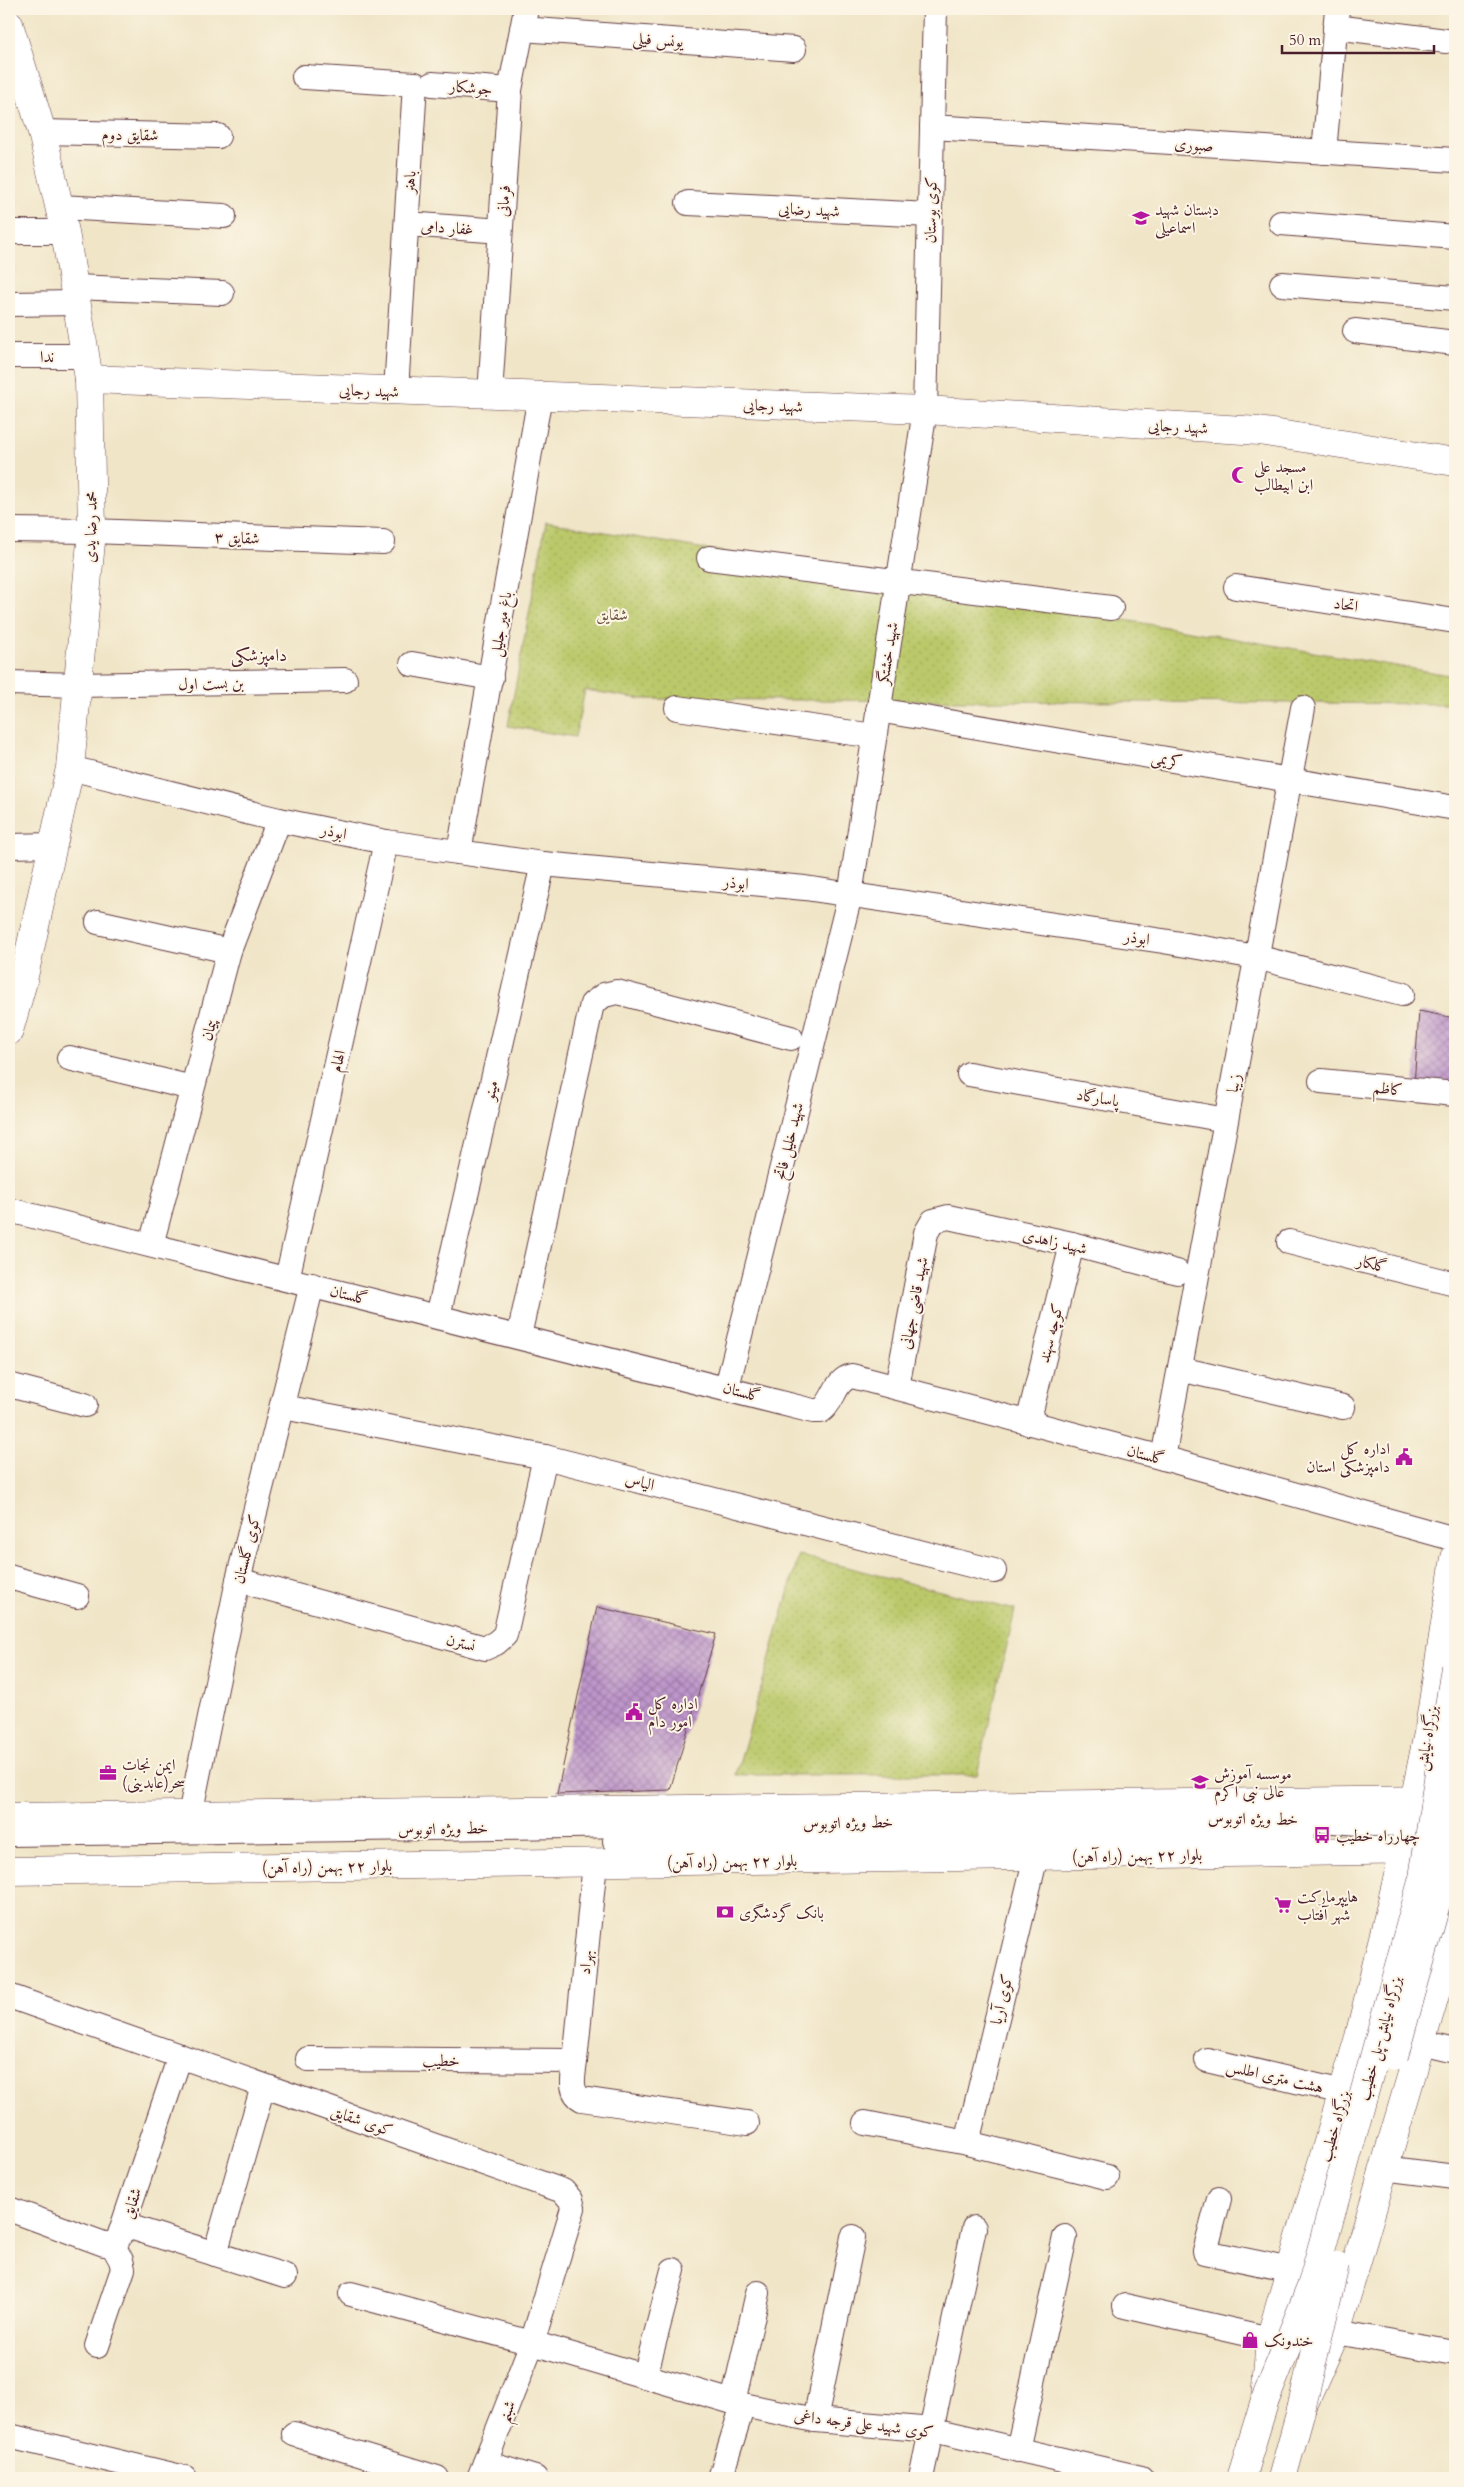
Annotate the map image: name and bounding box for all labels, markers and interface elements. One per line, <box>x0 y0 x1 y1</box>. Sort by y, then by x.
scale bar <box>1282 22 1434 54</box>
street label: یونس فیلی <box>632 27 685 53</box>
text: 50 m <box>1289 30 1321 50</box>
street label: جوشکار <box>447 75 493 101</box>
street label: شقایق دوم <box>101 124 159 149</box>
street label: صبوری <box>1174 133 1214 157</box>
street label: باهنر <box>398 170 422 196</box>
street label: کوی بوستان <box>919 176 943 244</box>
street label: فرمانی <box>492 184 516 218</box>
street label: شهید رضایی <box>778 197 840 223</box>
place label: دبستان شهید اسماعیلی <box>1155 199 1219 239</box>
school or university icon: دبستان شهید اسماعیلی <box>1131 208 1151 228</box>
street label: غفار دامی <box>420 215 474 241</box>
street label: ندا <box>40 346 54 368</box>
street label: شهید رجایی <box>339 379 399 403</box>
street label: شهید رجایی <box>743 394 803 418</box>
street label: شهید رجایی <box>1147 414 1209 440</box>
place label: مسجد علی ابن ابیطالب <box>1254 456 1313 496</box>
mosque icon: مسجد علی ابن ابیطالب <box>1230 465 1250 485</box>
street label: محمد رضا یدی <box>79 491 103 563</box>
street label: شقایق ۳ <box>214 526 260 550</box>
street label: باغ میر جلیل <box>484 590 520 659</box>
street label: اتحاد <box>1332 592 1360 618</box>
park label: شقایق <box>596 604 628 626</box>
street label: شهید خشتگر <box>872 620 904 688</box>
district label: دامپزشکی <box>231 643 287 668</box>
street label: بن بست اول <box>178 672 244 696</box>
street label: کریمی <box>1150 746 1184 774</box>
street label: ابوذر <box>317 818 349 845</box>
street label: ابوذر <box>720 871 750 895</box>
street label: ابوذر <box>1121 925 1151 951</box>
street label: پیمان <box>196 1016 223 1043</box>
street label: الهام <box>325 1048 354 1075</box>
street label: زیبا <box>1222 1072 1246 1094</box>
street label: کاظم <box>1372 1076 1404 1105</box>
street label: مینو <box>478 1078 504 1104</box>
street label: پاسارگاد <box>1075 1083 1122 1113</box>
street label: شهید خلیل فاتح <box>769 1100 811 1183</box>
street label: شهید زاهدی <box>1020 1224 1089 1260</box>
street label: گلکار <box>1352 1249 1389 1278</box>
street label: شهید قاضی جهانی <box>894 1255 934 1351</box>
street label: گلستان <box>328 1280 370 1310</box>
street label: کوچه سهند <box>1033 1301 1069 1365</box>
street label: گلستان <box>720 1376 763 1408</box>
place label: اداره کل دامپزشکی استان <box>1306 1438 1390 1478</box>
street label: گلستان <box>1124 1439 1167 1471</box>
public building icon: اداره کل دامپزشکی استان <box>1394 1447 1414 1467</box>
street label: الیاس <box>623 1468 657 1496</box>
street label: کوی گلستان <box>228 1512 266 1586</box>
street label: نسترن <box>444 1629 478 1657</box>
place label: اداره کل امور دام <box>648 1693 698 1736</box>
public building icon: اداره کل امور دام <box>624 1702 644 1722</box>
street label: بزرگراه نیایش <box>1410 1704 1444 1773</box>
place label: ایمن نجات سحر(عابدینی) <box>122 1754 185 1794</box>
office icon: ایمن نجات سحر(عابدینی) <box>98 1763 118 1783</box>
place label: موسسه آموزش عالی نبی اکرم <box>1214 1763 1292 1806</box>
school or university icon: موسسه آموزش عالی نبی اکرم <box>1190 1772 1210 1792</box>
street label: خط ویژه اتوبوس <box>1208 1807 1298 1831</box>
street label: خط ویژه اتوبوس <box>803 1811 893 1835</box>
street label: خط ویژه اتوبوس <box>398 1817 488 1841</box>
bus stop icon: چهارراه خطیب <box>1312 1825 1332 1845</box>
place label: چهارراه خطیب <box>1336 1825 1420 1847</box>
street label: بلوار ۲۲ بهمن (راه آهن) <box>1072 1844 1202 1868</box>
street label: بلوار ۲۲ بهمن (راه آهن) <box>667 1850 797 1874</box>
street label: بلوار ۲۲ بهمن (راه آهن) <box>262 1855 392 1879</box>
place label: هایپرمارکت شهر آفتاب <box>1297 1886 1358 1926</box>
supermarket icon: هایپرمارکت شهر آفتاب <box>1273 1895 1293 1915</box>
bank icon: بانک گردشگری <box>715 1902 735 1922</box>
place label: بانک گردشگری <box>739 1902 824 1924</box>
street label: بهراد <box>574 1949 598 1976</box>
street label: کوی آریا <box>986 1972 1018 2027</box>
street label: بزرگراه نیایش-پل خطیب <box>1353 1973 1407 2103</box>
street label: خطیب <box>422 2050 460 2072</box>
street label: هشت متری اطلس <box>1224 2055 1326 2099</box>
street label: بزرگراه خطیب <box>1314 2088 1356 2165</box>
street label: کوی شقایق <box>328 2100 396 2142</box>
street label: شقایق <box>117 2185 147 2222</box>
shop icon: خندونک <box>1240 2330 1260 2350</box>
place label: خندونک <box>1264 2330 1313 2352</box>
street label: شبنم <box>493 2397 526 2427</box>
street label: کوی شهید علی قرجه داغی <box>793 2405 935 2443</box>

